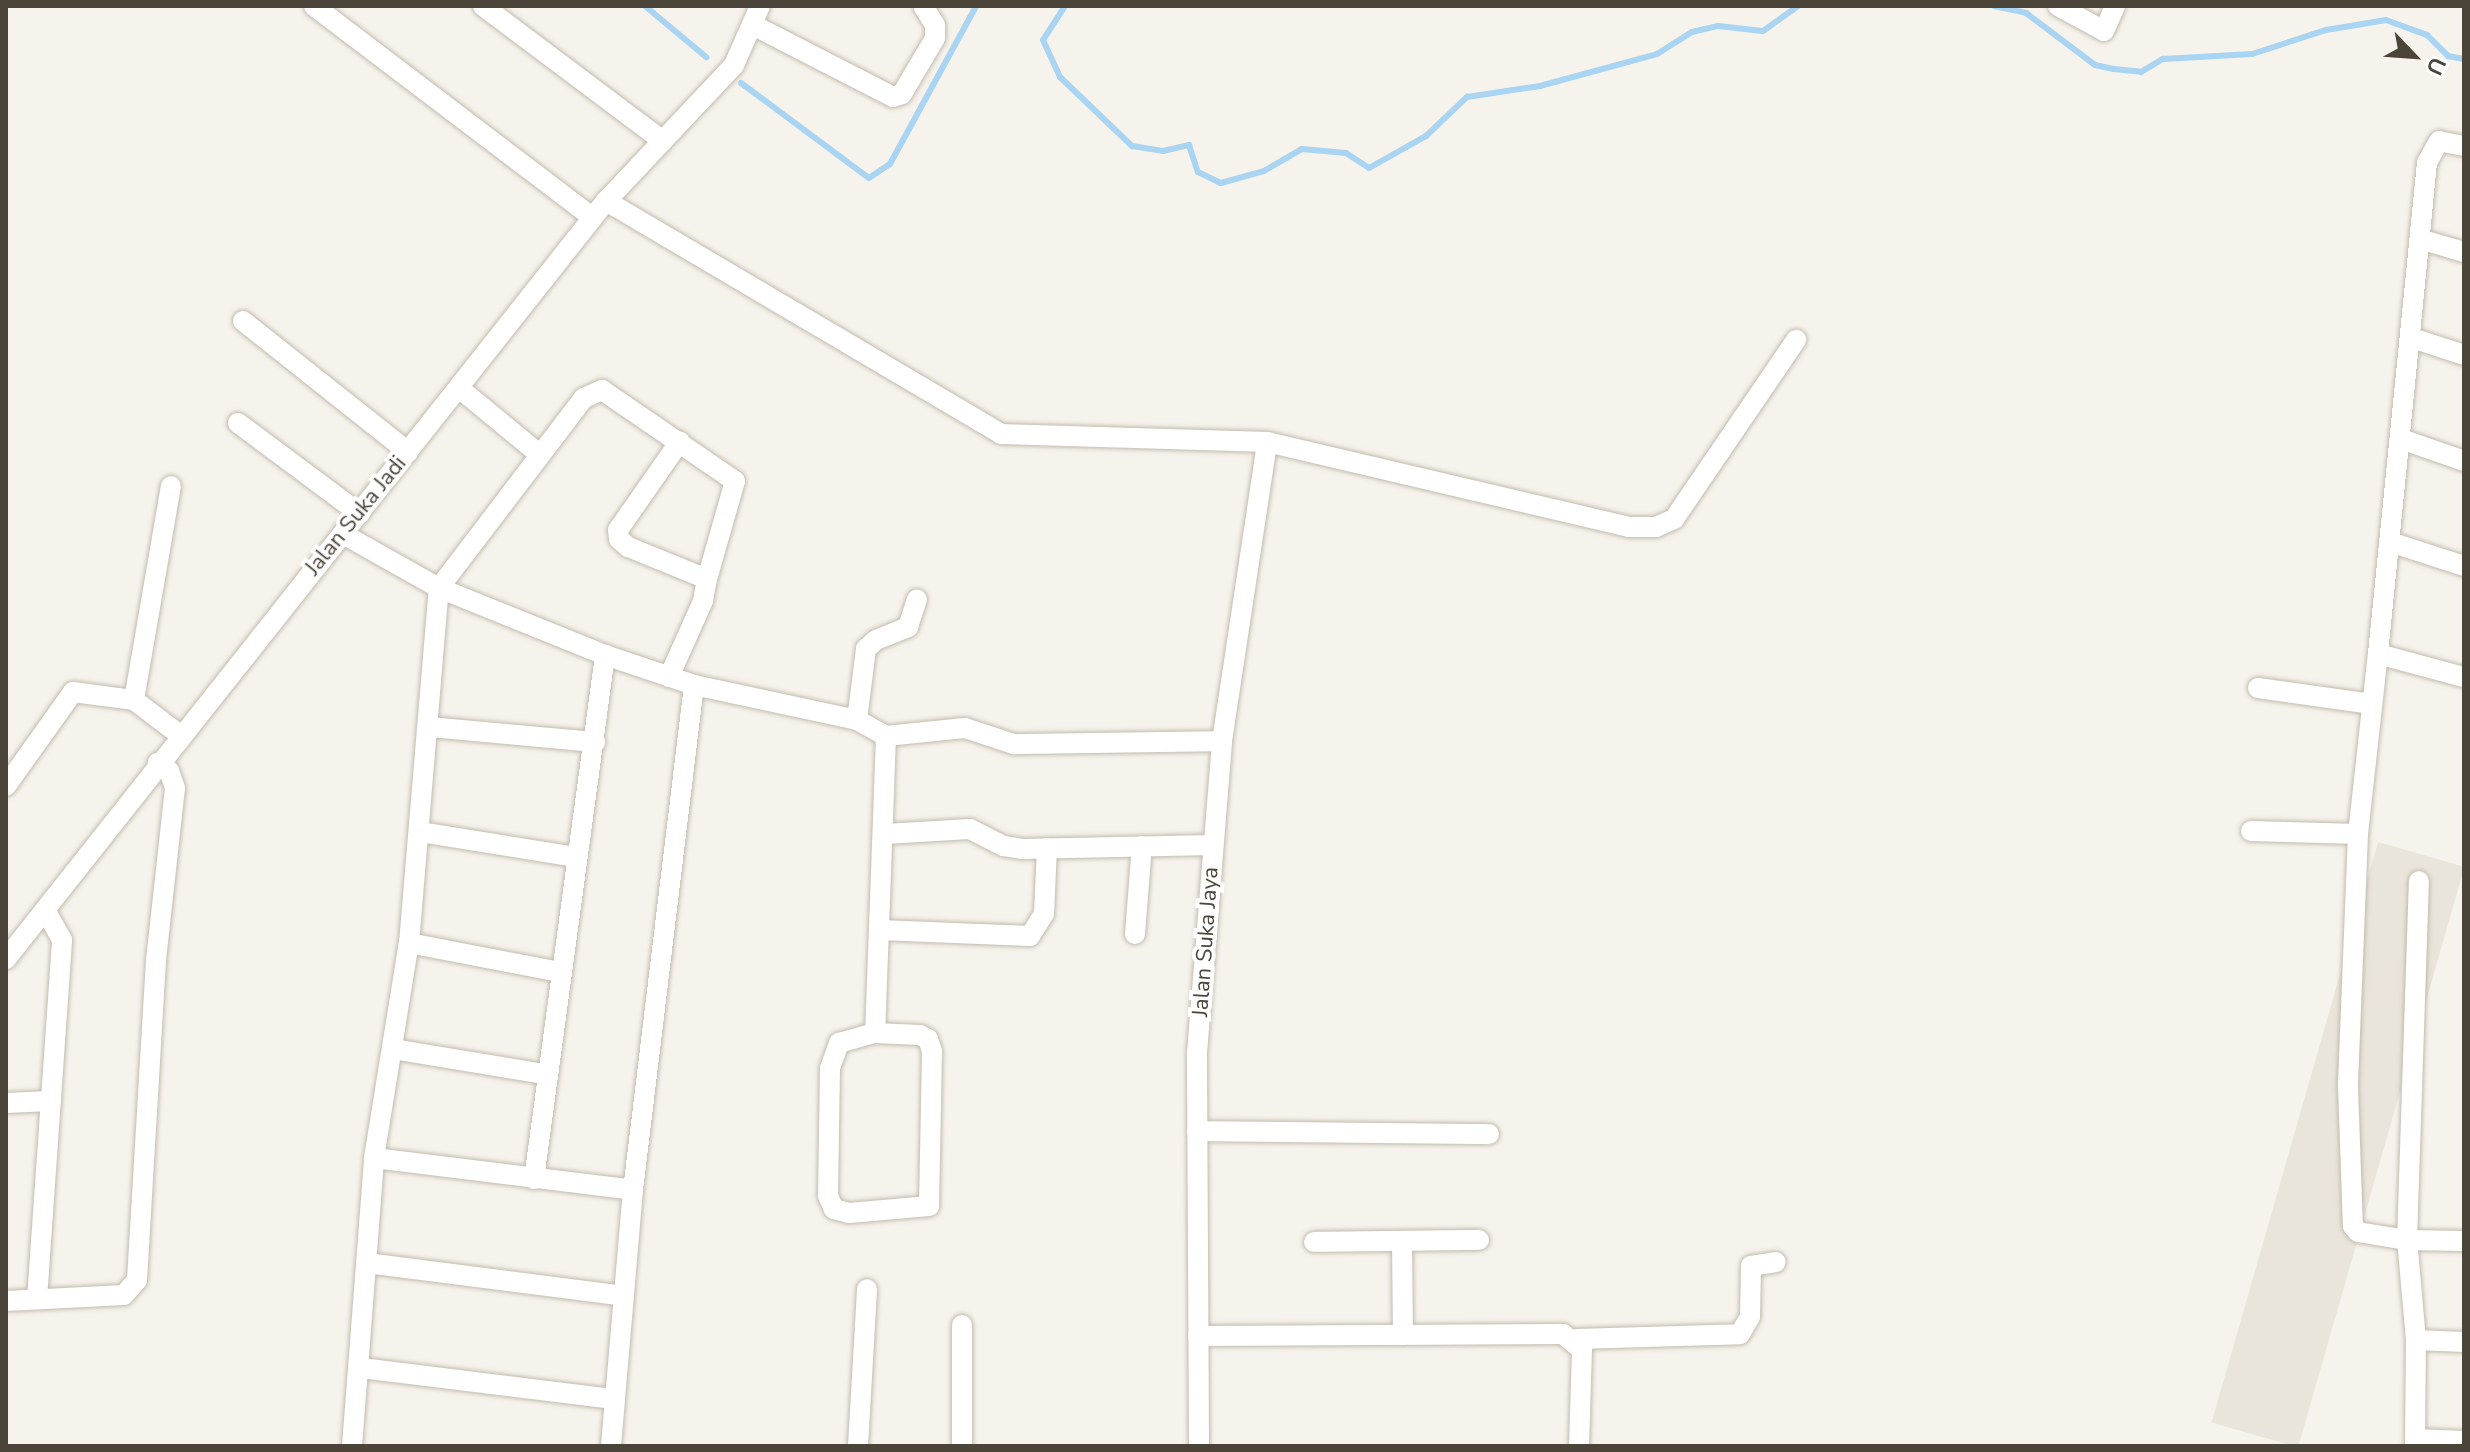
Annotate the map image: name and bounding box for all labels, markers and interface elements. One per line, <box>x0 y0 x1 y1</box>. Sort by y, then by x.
north arrow <box>2374 16 2454 96</box>
text: U <box>2419 52 2453 80</box>
street label: Jalan Suka Jadi <box>300 451 412 581</box>
street label: Jalan Suka Jaya <box>1188 866 1224 1018</box>

